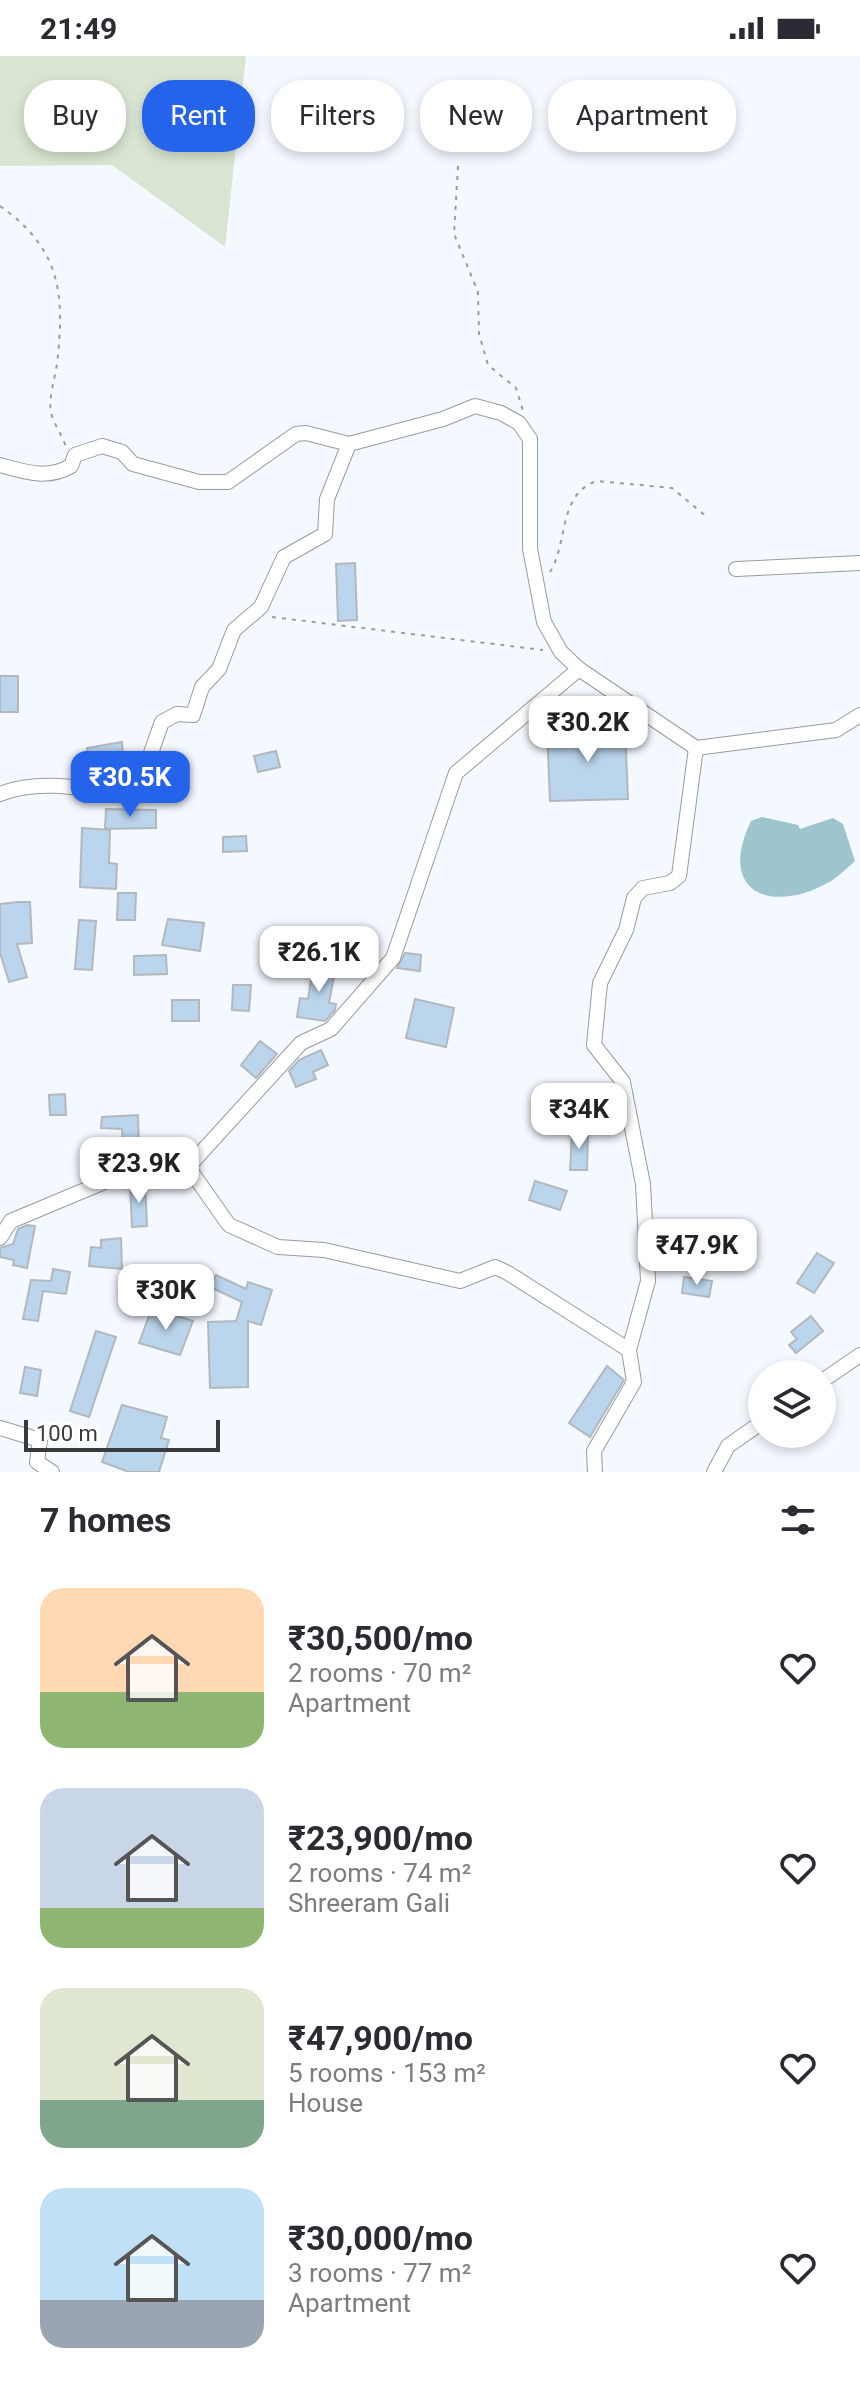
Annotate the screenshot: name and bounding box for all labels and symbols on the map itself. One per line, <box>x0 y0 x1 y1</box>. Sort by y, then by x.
pin: ₹30.2K <box>523 696 653 764</box>
pin: ₹30.5K <box>65 751 195 819</box>
pin: ₹26.1K <box>254 926 384 994</box>
pin: ₹34K <box>532 1083 626 1151</box>
pin: ₹23.9K <box>74 1137 204 1205</box>
pin: ₹47.9K <box>632 1219 762 1287</box>
pin: ₹30K <box>119 1264 213 1332</box>
scale bar <box>24 1416 220 1452</box>

